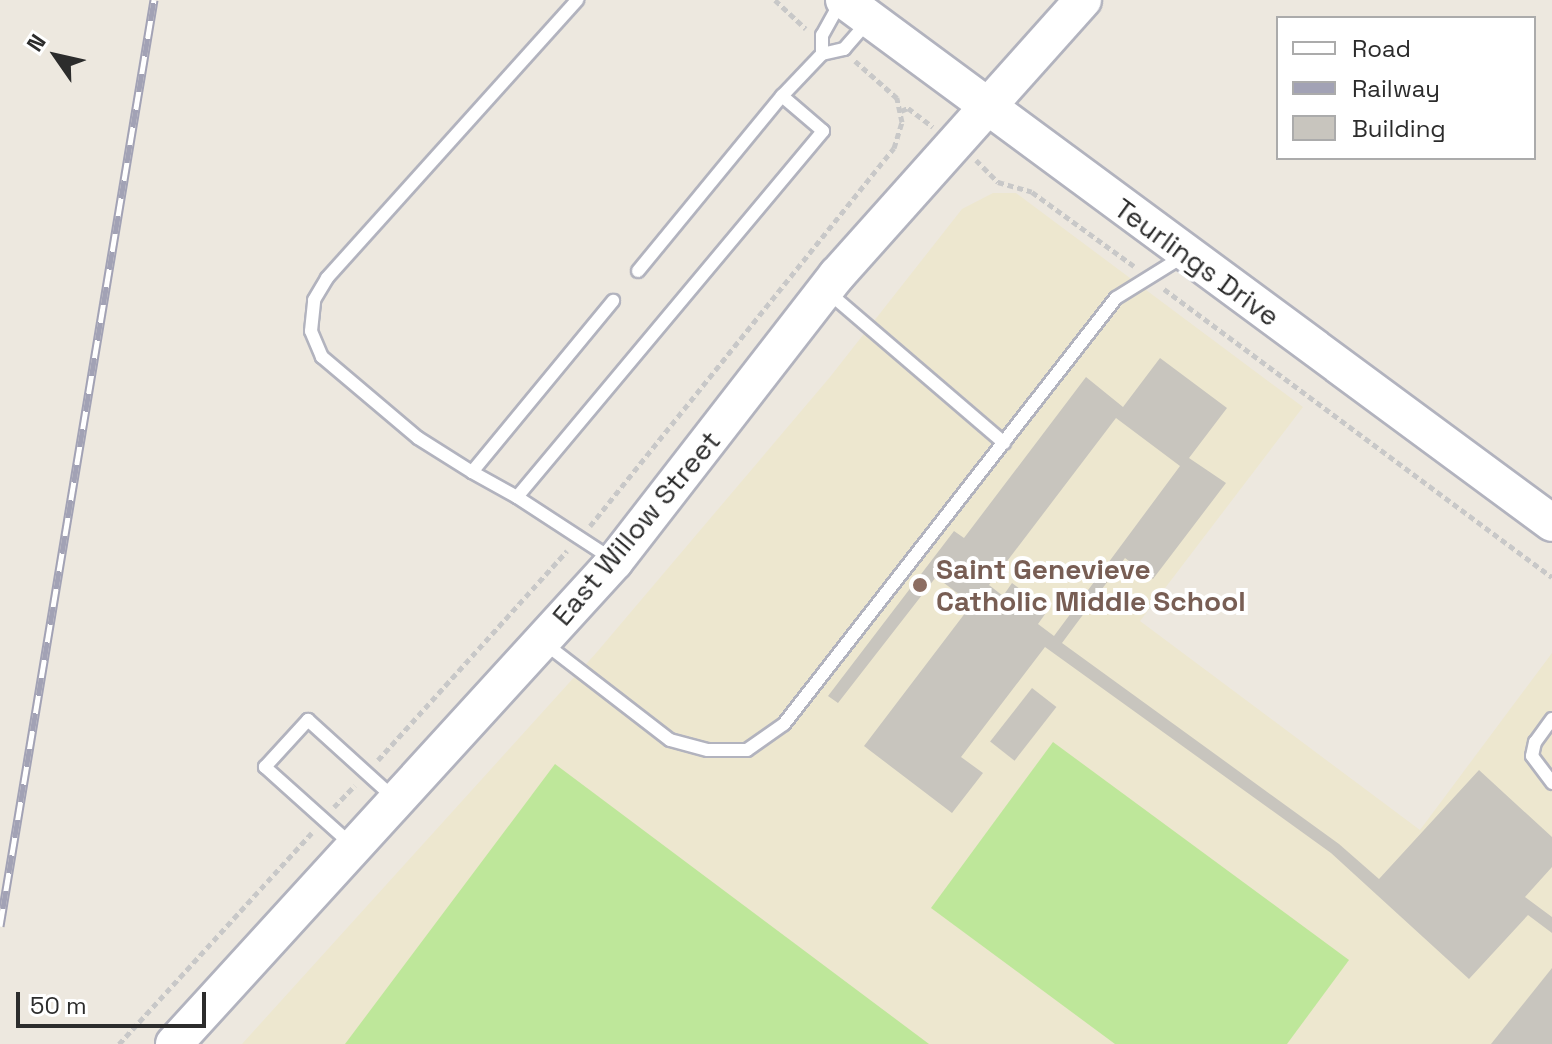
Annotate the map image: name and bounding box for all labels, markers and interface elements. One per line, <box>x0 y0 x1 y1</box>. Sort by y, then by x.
north arrow <box>16 16 96 96</box>
legend <box>1276 16 1536 160</box>
text: N <box>20 29 52 57</box>
text: Road <box>1352 33 1411 64</box>
text: Railway <box>1352 73 1440 104</box>
text: Building <box>1352 113 1446 144</box>
street label: Teurlings Drive <box>1108 191 1286 333</box>
street label: East Willow Street <box>545 424 727 632</box>
place label: Saint Genevieve Catholic Middle School <box>936 552 1246 618</box>
marker: Saint Genevieve Catholic Middle School <box>911 576 929 594</box>
scale bar <box>20 976 210 1026</box>
text: 50 m <box>30 990 87 1021</box>

